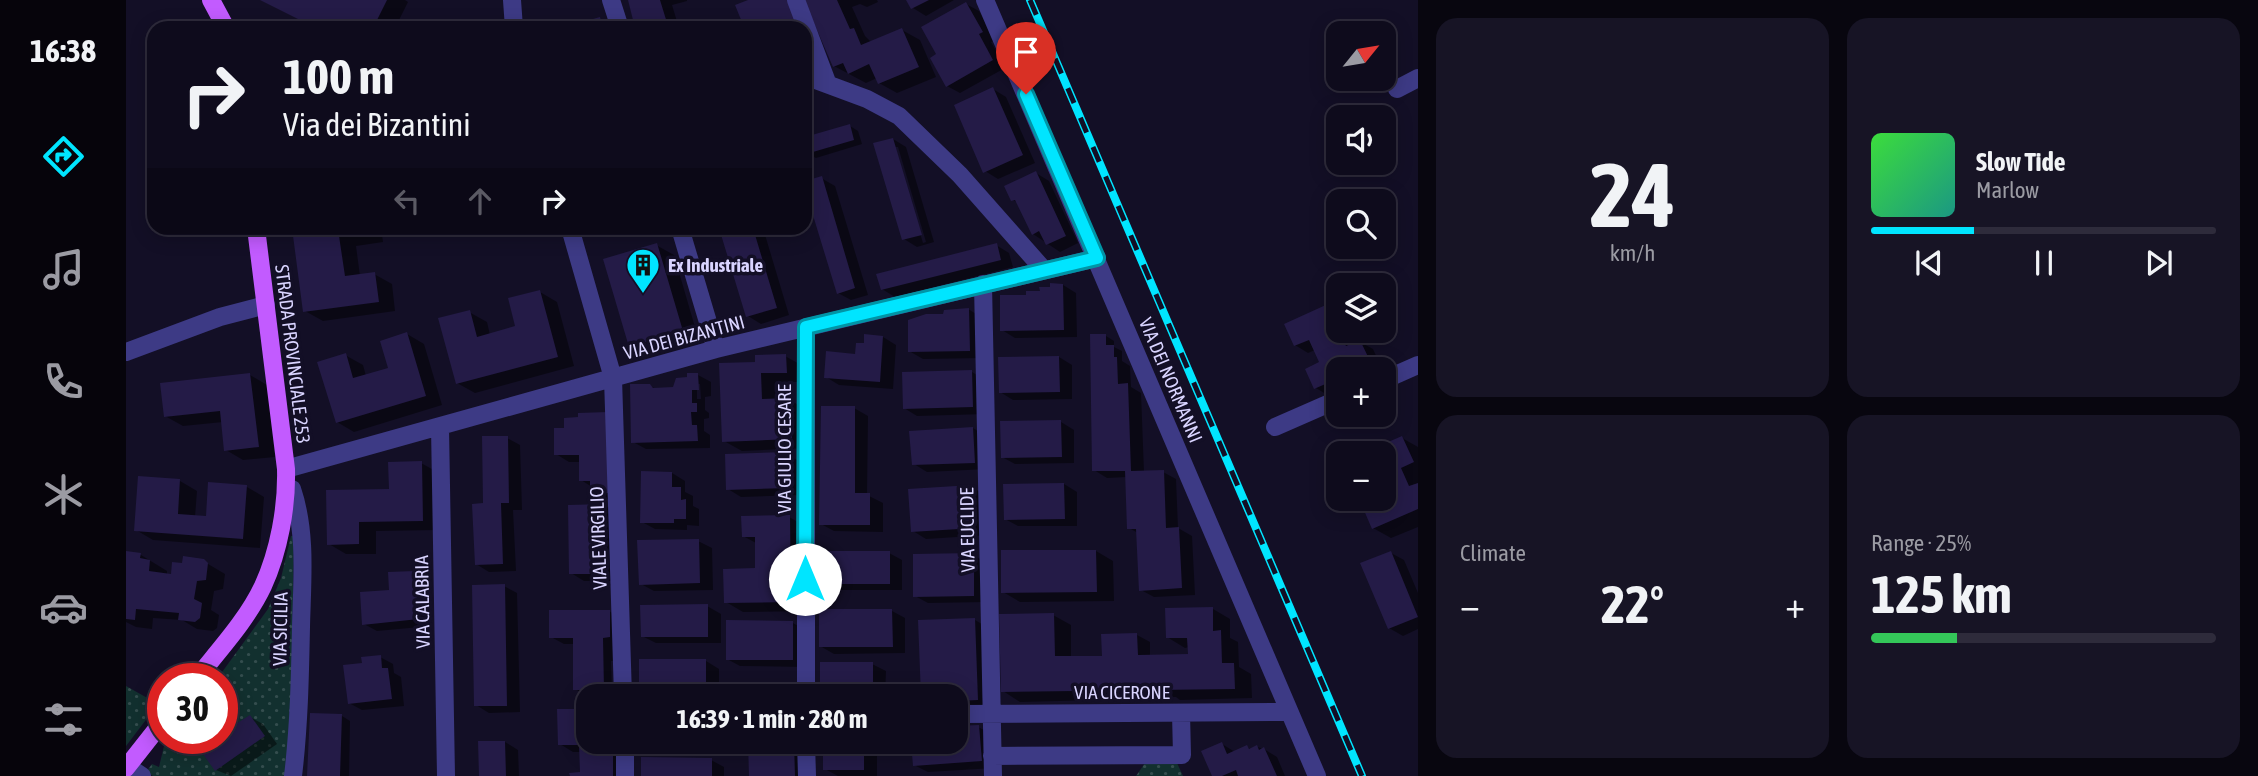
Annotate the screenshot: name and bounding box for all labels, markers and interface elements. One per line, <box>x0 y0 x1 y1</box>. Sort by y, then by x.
north arrow <box>1326 21 1396 91</box>
map controls <box>1326 21 1396 511</box>
pin <box>996 22 1056 94</box>
text: 16:38 <box>30 32 96 69</box>
icon: arrive <box>1007 33 1045 71</box>
text: 100 m <box>283 48 394 104</box>
icon: right <box>168 49 259 140</box>
button: sound <box>1326 105 1396 175</box>
text: Via dei Bizantini <box>283 106 471 143</box>
icon: directions <box>39 132 88 181</box>
text: 24 <box>1590 142 1675 246</box>
text: Slow Tide <box>1976 147 2066 177</box>
text: Marlow <box>1976 177 2039 203</box>
icon: left <box>388 182 426 220</box>
icon: ahead <box>461 182 499 220</box>
icon: right <box>534 182 572 220</box>
button: search <box>1326 189 1396 259</box>
text: km/h <box>1610 240 1655 266</box>
icon: previous <box>1910 244 1948 282</box>
icon: pause <box>2025 244 2063 282</box>
icon: next <box>2140 244 2178 282</box>
icon: music <box>39 245 88 294</box>
building icon: Ex Industriale <box>624 246 662 295</box>
place label: Ex Industriale <box>668 254 763 276</box>
street label: STRADA PROVINCIALE 253 <box>271 263 315 445</box>
button: layers <box>1326 273 1396 343</box>
street label: VIA DEI BIZANTINI <box>621 310 747 364</box>
street label: VIA DEI NORMANNI <box>1135 314 1207 446</box>
icon: phone <box>39 357 88 406</box>
button: + <box>1326 357 1396 427</box>
street label: VIA GIULIO CESARE <box>773 384 795 514</box>
button: − <box>1326 441 1396 511</box>
icon: climate <box>39 470 88 519</box>
street label: VIALE VIRGILIO <box>585 486 611 590</box>
street label: VIA EUCLIDE <box>955 487 979 573</box>
text: Range · 25% <box>1871 530 1971 556</box>
text: Climate <box>1460 540 1526 566</box>
position arrow <box>768 542 842 616</box>
street label: VIA CALABRIA <box>410 555 434 649</box>
text: 125 km <box>1871 564 2012 624</box>
text: 22° <box>1601 574 1664 634</box>
icon: car <box>39 583 88 632</box>
text: − <box>1460 583 1480 626</box>
text: + <box>1785 583 1805 626</box>
street label: VIA SICILIA <box>268 591 292 666</box>
speed limit sign: 30 <box>147 663 238 754</box>
street label: VIA CICERONE <box>1074 681 1170 703</box>
icon: filters <box>39 695 88 744</box>
text: 16:39 · 1 min · 280 m <box>677 704 867 734</box>

